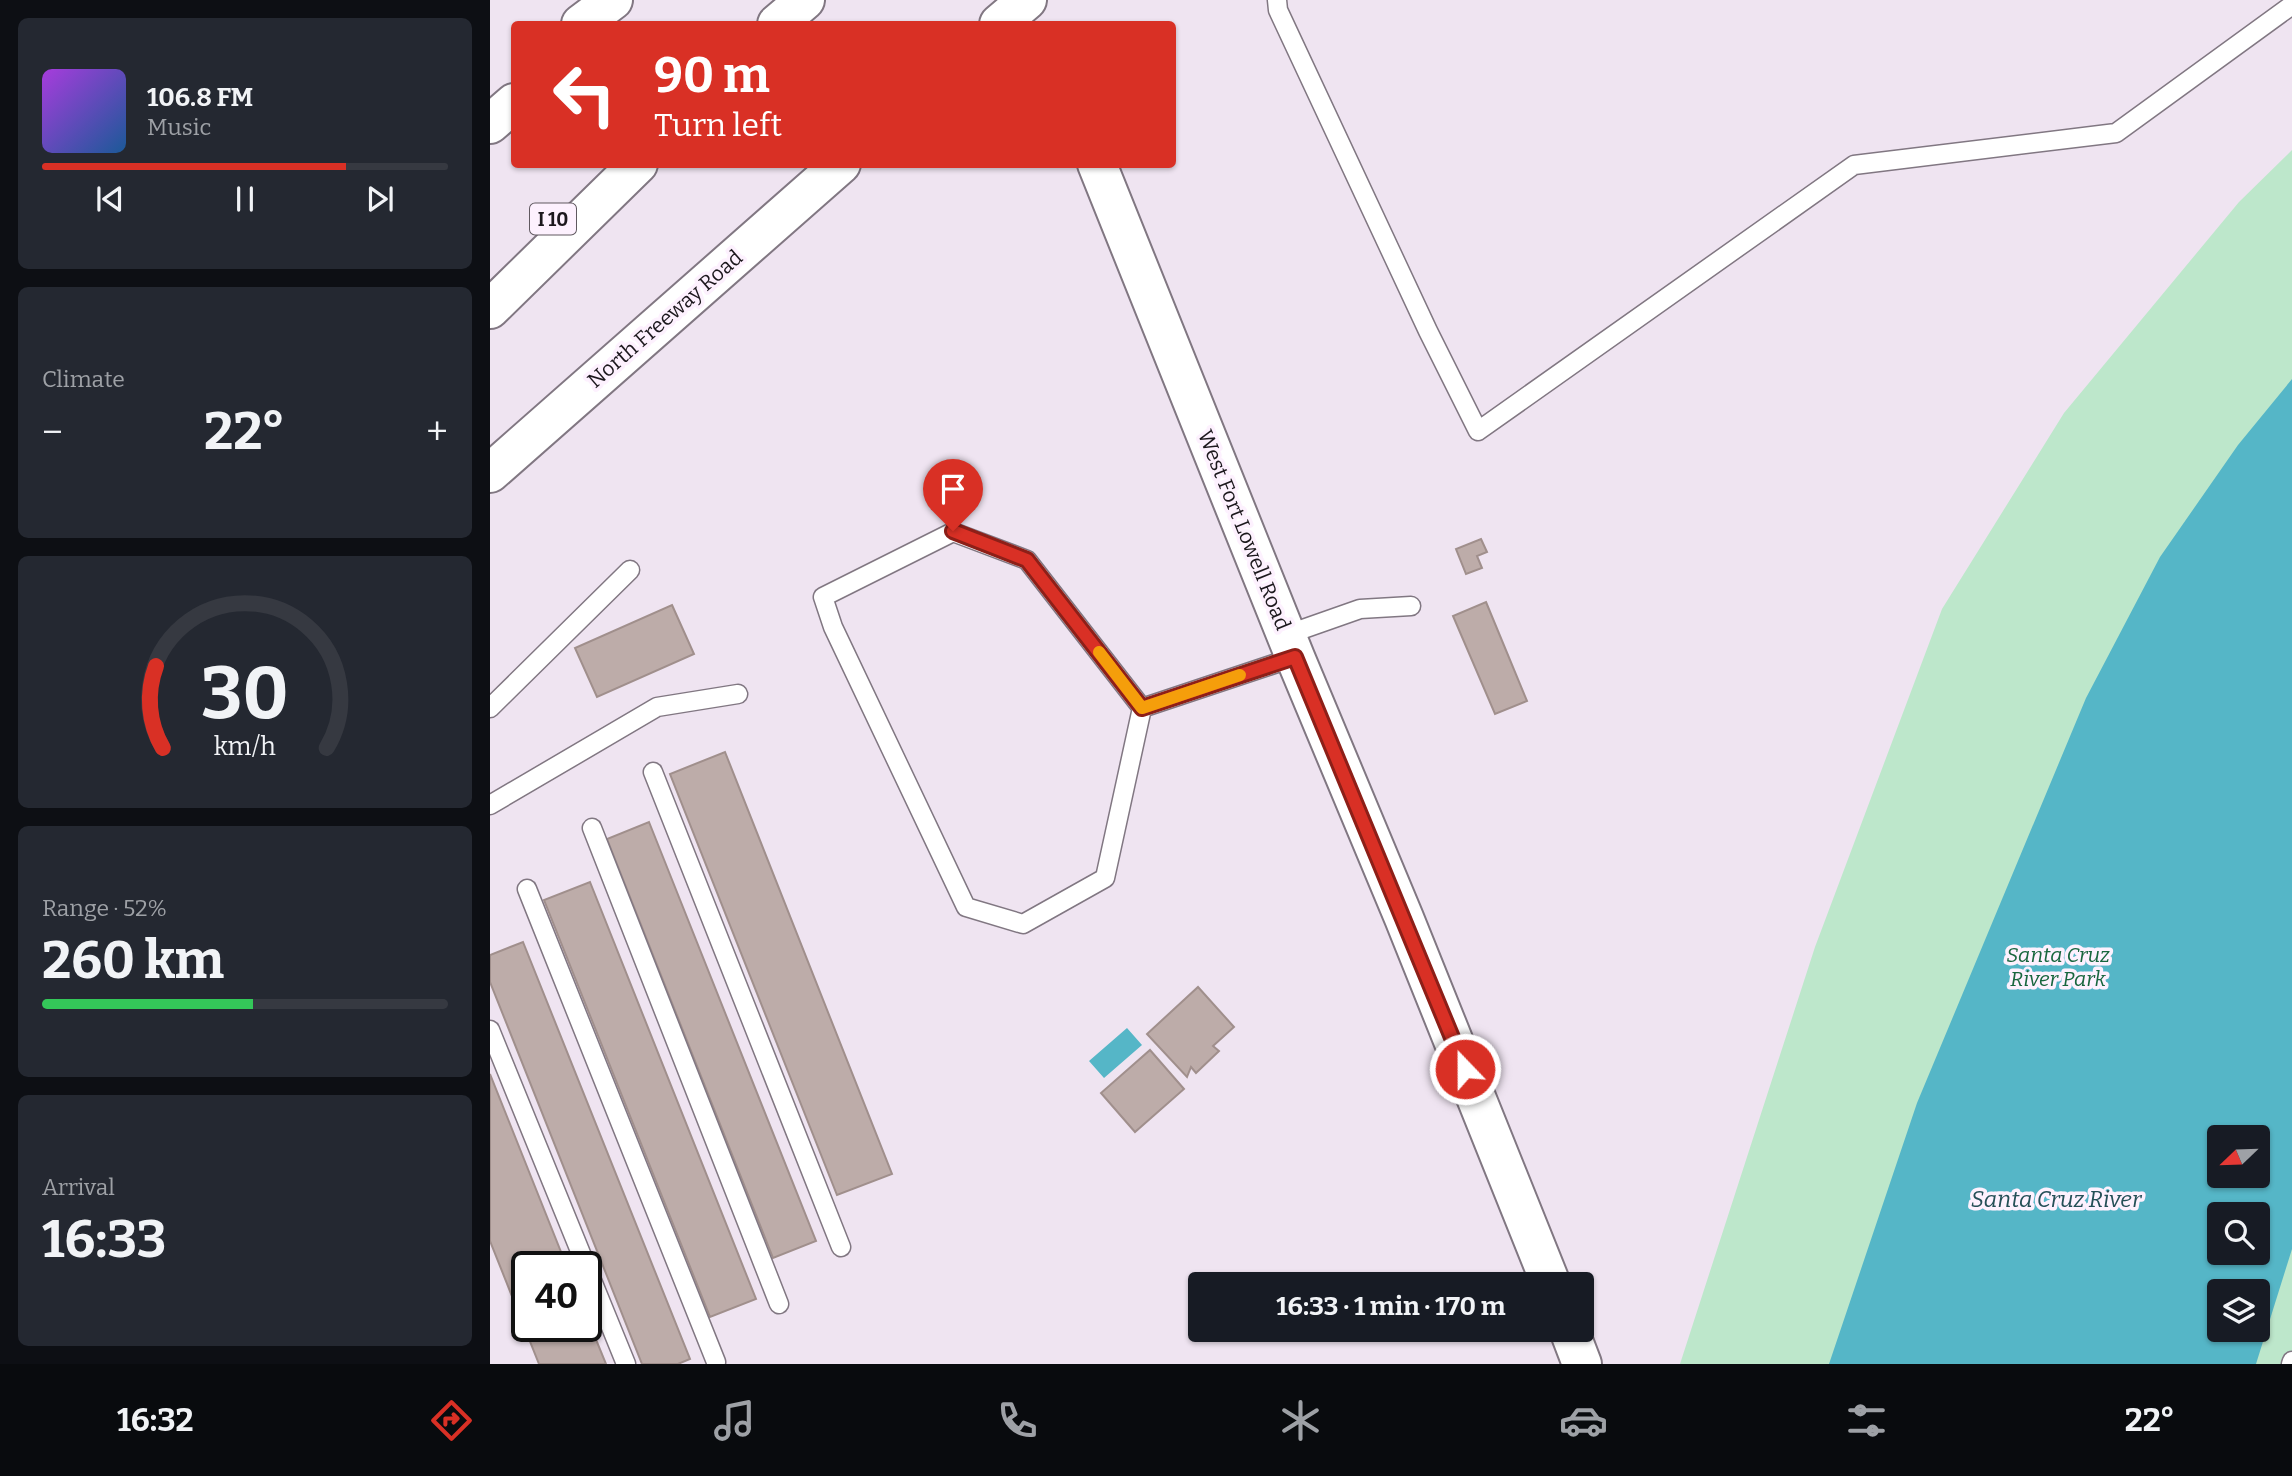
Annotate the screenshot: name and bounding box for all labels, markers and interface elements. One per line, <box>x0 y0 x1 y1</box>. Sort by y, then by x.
text: 90 m <box>654 46 770 105</box>
icon: left <box>539 49 630 140</box>
text: 106.8 FM <box>147 82 253 113</box>
text: Turn left <box>654 106 782 144</box>
text: Music <box>147 113 211 141</box>
icon: previous <box>91 180 129 218</box>
icon: pause <box>226 180 264 218</box>
icon: next <box>361 180 399 218</box>
road number: I 10 <box>530 204 576 234</box>
street label: North Freeway Road <box>582 245 748 393</box>
text: Climate <box>42 365 125 393</box>
text: 22° <box>204 400 285 463</box>
text: − <box>42 409 63 455</box>
text: + <box>426 409 448 455</box>
street label: West Fort Lowell Road <box>1192 426 1296 634</box>
pin <box>923 459 983 531</box>
icon: arrive <box>934 470 972 508</box>
text: 30 <box>201 650 289 737</box>
text: km/h <box>214 732 276 762</box>
text: Range · 52% <box>42 894 167 922</box>
text: 260 km <box>42 929 224 992</box>
park label: Santa Cruz River Park <box>2006 942 2110 992</box>
position arrow <box>1428 1032 1502 1106</box>
north arrow <box>2207 1125 2270 1188</box>
map controls <box>2207 1125 2270 1342</box>
text: Arrival <box>42 1173 115 1201</box>
water label: Santa Cruz River <box>1971 1185 2143 1213</box>
button: search <box>2207 1202 2270 1265</box>
text: 16:33 <box>42 1208 166 1271</box>
speed limit sign: 40 <box>511 1251 602 1342</box>
button: layers <box>2207 1279 2270 1342</box>
text: 16:33 · 1 min · 170 m <box>1276 1291 1506 1322</box>
icon: directions <box>427 1396 476 1445</box>
icon: music <box>710 1396 759 1445</box>
icon: phone <box>993 1396 1042 1445</box>
icon: climate <box>1276 1396 1325 1445</box>
icon: car <box>1559 1396 1608 1445</box>
icon: filters <box>1842 1396 1891 1445</box>
text: 16:32 <box>117 1401 194 1439</box>
text: 22° <box>2125 1401 2175 1439</box>

